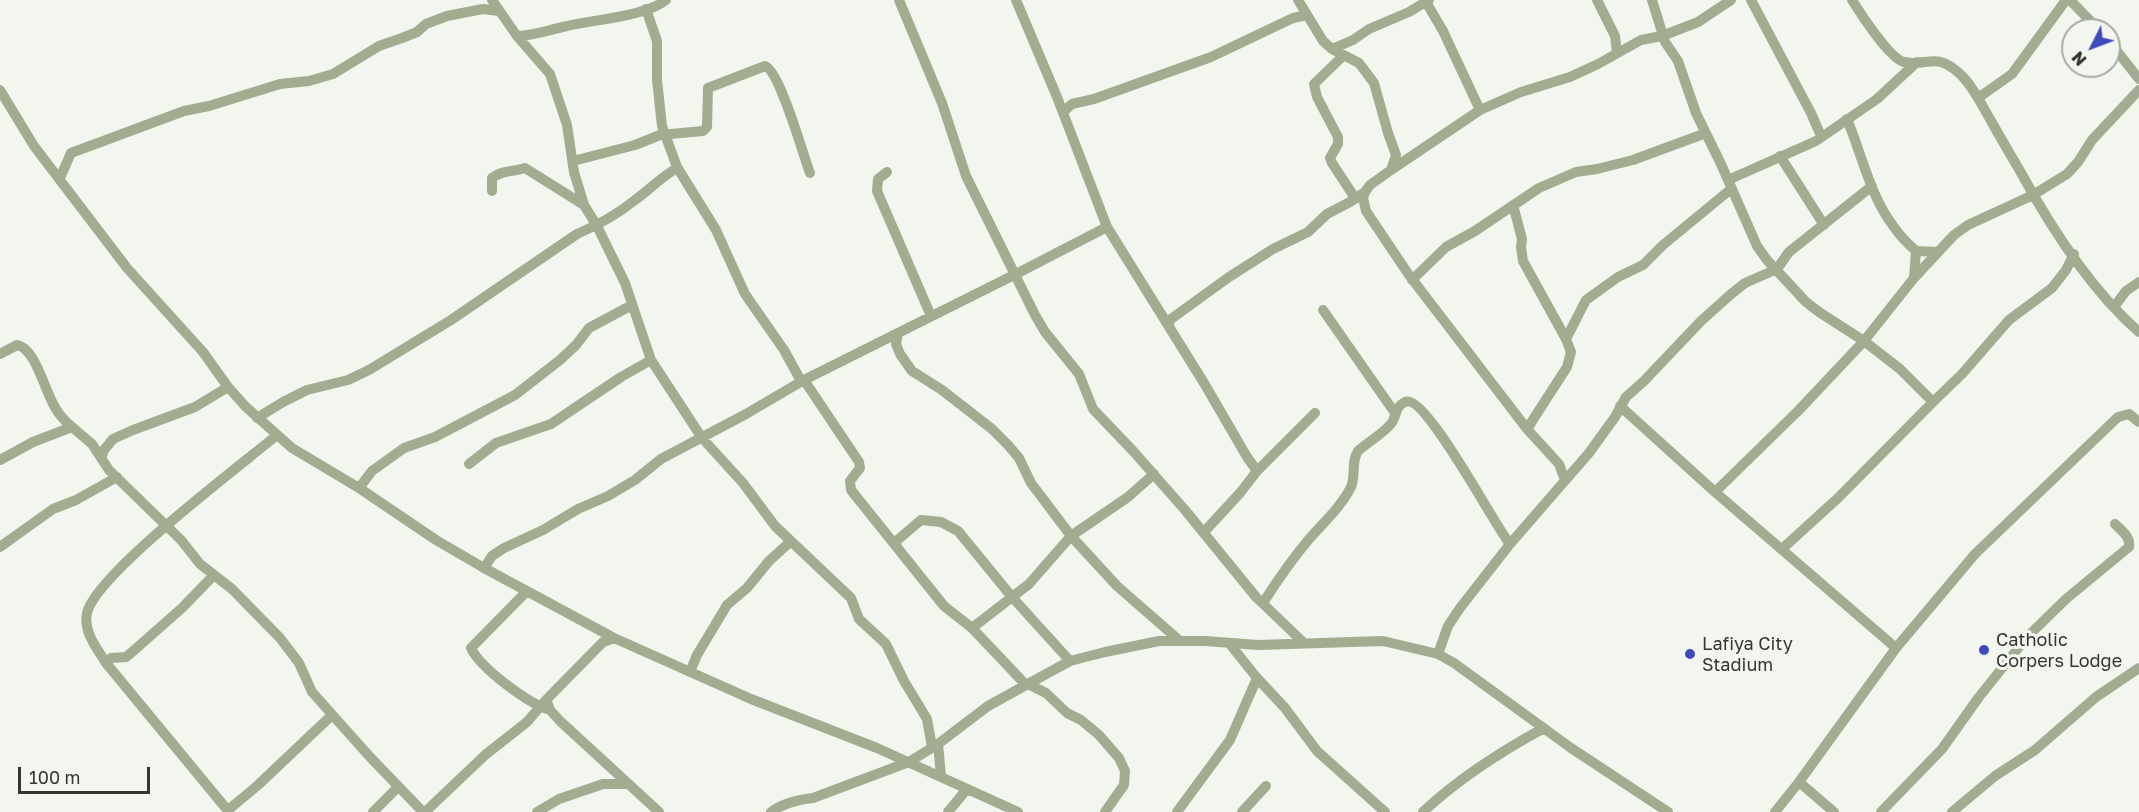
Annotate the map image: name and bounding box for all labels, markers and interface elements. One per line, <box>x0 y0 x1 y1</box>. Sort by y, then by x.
north arrow <box>2061 18 2121 78</box>
text: N <box>2068 47 2091 70</box>
place label: Catholic Corpers Lodge <box>1996 629 2122 672</box>
place label: Lafiya City Stadium <box>1702 633 1793 676</box>
marker: Catholic Corpers Lodge <box>1977 643 1991 657</box>
marker: Lafiya City Stadium <box>1683 647 1697 661</box>
scale bar <box>21 755 153 793</box>
text: 100 m <box>29 766 80 788</box>

